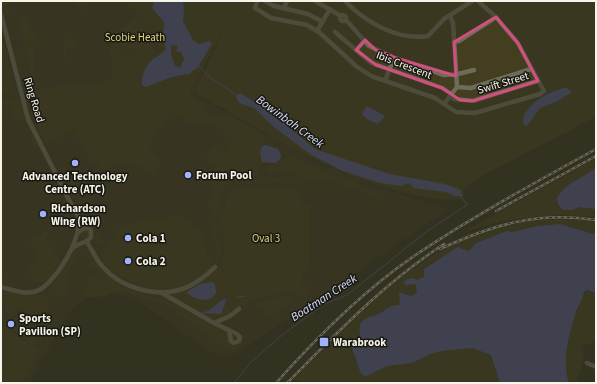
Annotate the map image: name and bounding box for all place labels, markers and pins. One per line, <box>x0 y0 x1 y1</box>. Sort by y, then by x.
marker: Advanced Technology Centre (ATC) <box>70 158 80 168</box>
place label: Forum Pool <box>196 168 252 183</box>
place label: Advanced Technology Centre (ATC) <box>22 169 128 197</box>
marker: Forum Pool <box>183 170 193 180</box>
place label: Richardson Wing (RW) <box>51 201 106 229</box>
marker: Richardson Wing (RW) <box>38 209 48 219</box>
place label: Cola 1 <box>136 231 166 246</box>
marker: Cola 1 <box>123 233 133 243</box>
place label: Cola 2 <box>136 254 166 269</box>
marker: Cola 2 <box>123 256 133 266</box>
place label: Sports Pavilion (SP) <box>19 311 81 339</box>
marker: Sports Pavilion (SP) <box>6 319 16 329</box>
place label: Warabrook <box>333 335 386 350</box>
marker: Warabrook <box>318 336 330 348</box>

